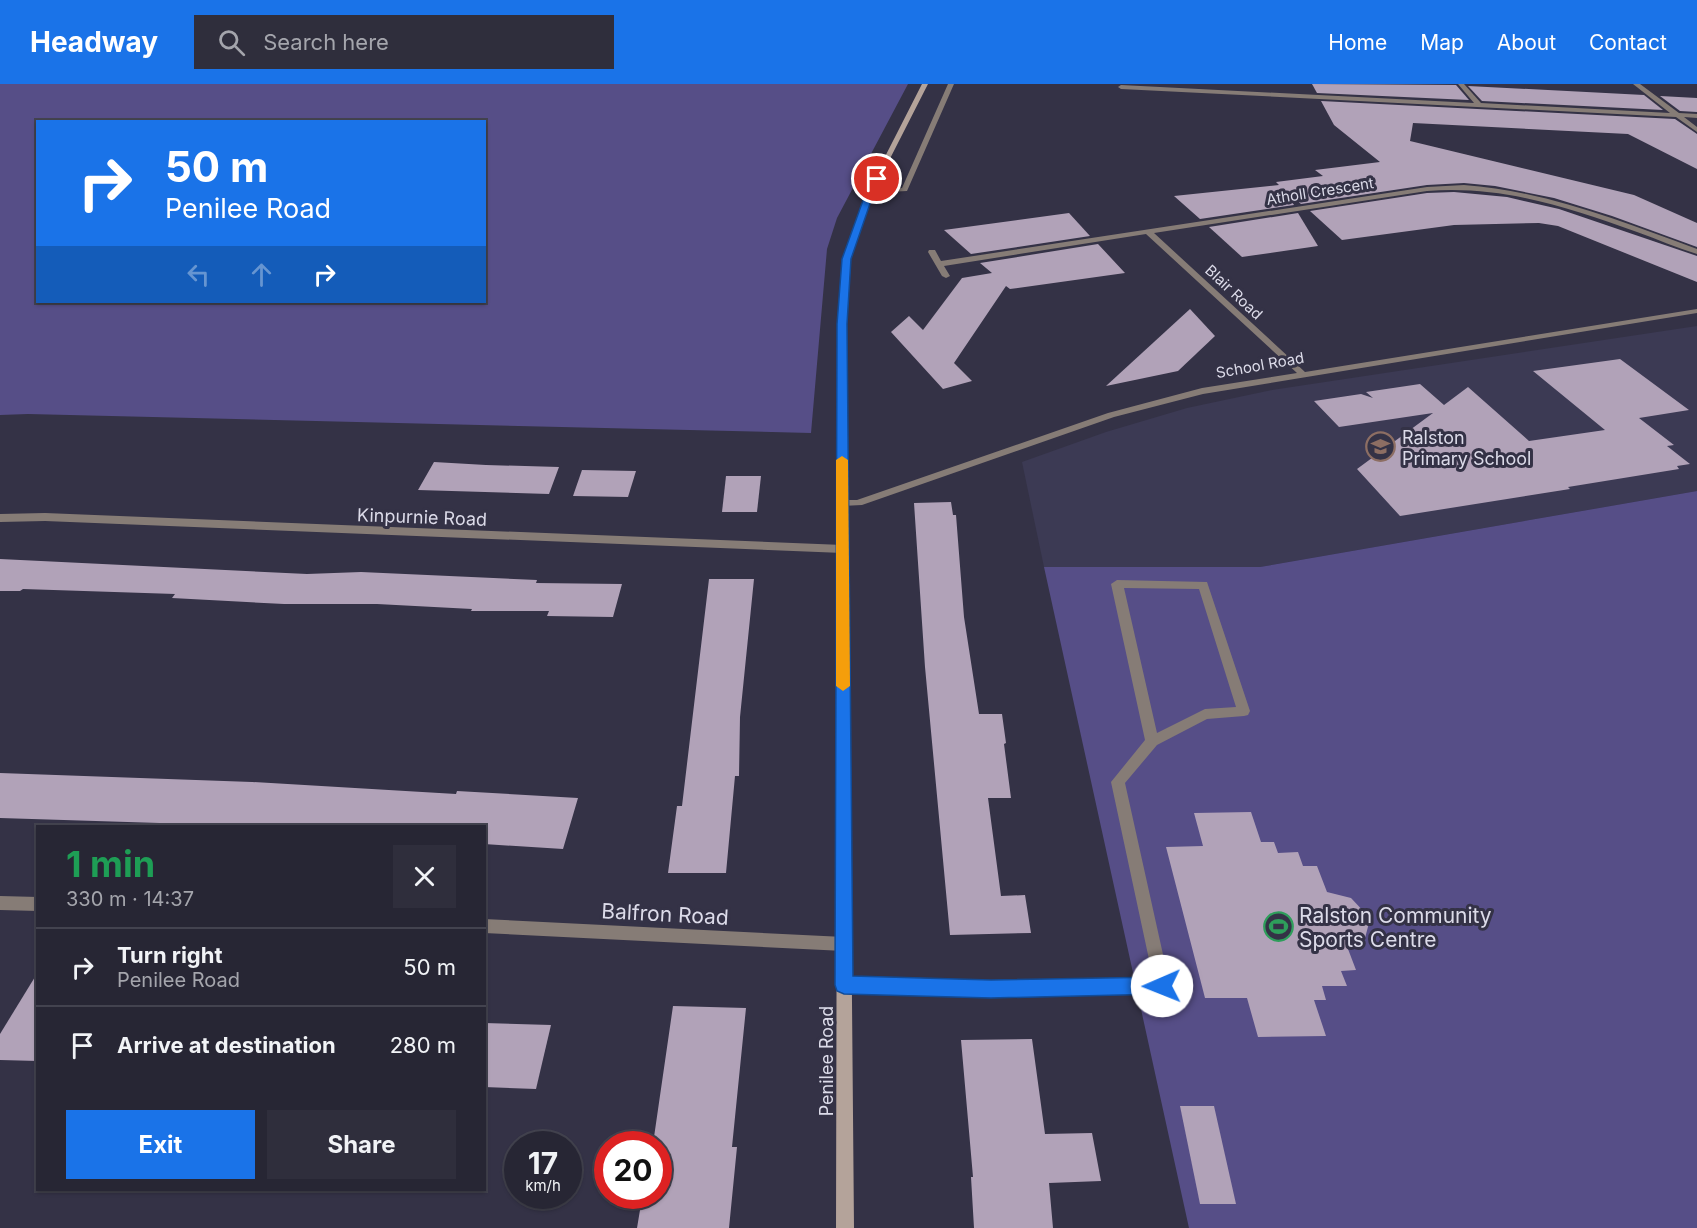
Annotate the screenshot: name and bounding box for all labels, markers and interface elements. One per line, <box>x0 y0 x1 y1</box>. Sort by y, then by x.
search box <box>194 15 614 69</box>
text: Headway <box>30 25 158 59</box>
icon: search <box>215 26 248 59</box>
text: Search here <box>263 29 389 55</box>
text: Home <box>1328 30 1387 55</box>
text: Map <box>1420 30 1464 55</box>
text: About <box>1497 30 1556 55</box>
text: Contact <box>1589 30 1667 55</box>
text: 50 m <box>165 141 268 192</box>
icon: right <box>66 144 144 222</box>
pin <box>851 153 902 204</box>
icon: arrive <box>860 162 893 195</box>
street label: Atholl Crescent <box>1265 173 1375 209</box>
text: Penilee Road <box>165 192 331 225</box>
icon: left <box>182 258 215 291</box>
icon: ahead <box>245 258 278 291</box>
icon: right <box>308 258 341 291</box>
street label: Blair Road <box>1201 261 1267 323</box>
street label: School Road <box>1214 348 1306 382</box>
place label: Ralston Primary School <box>1402 427 1531 469</box>
school or university icon: Ralston Primary School <box>1365 431 1397 463</box>
street label: Kinpurnie Road <box>357 504 487 530</box>
text: 1 min <box>66 842 155 886</box>
button: close <box>393 845 456 908</box>
text: 330 m · 14:37 <box>66 887 194 911</box>
street label: Balfron Road <box>601 898 729 930</box>
place label: Ralston Community Sports Centre <box>1299 903 1492 952</box>
sports icon: Ralston Community Sports Centre <box>1262 911 1294 943</box>
text: Turn right <box>117 942 223 968</box>
icon: right <box>66 951 99 984</box>
text: 50 m <box>403 954 456 980</box>
position arrow <box>1130 954 1194 1018</box>
text: Penilee Road <box>117 968 240 992</box>
street label: Penilee Road <box>816 1006 837 1116</box>
icon: arrive <box>66 1029 99 1062</box>
text: Arrive at destination <box>117 1032 336 1058</box>
text: 280 m <box>390 1032 456 1058</box>
button: Exit <box>66 1110 255 1179</box>
button: Share <box>267 1110 456 1179</box>
speed limit sign: 20 <box>594 1131 672 1209</box>
text: 17 <box>528 1145 558 1181</box>
text: km/h <box>525 1176 561 1195</box>

